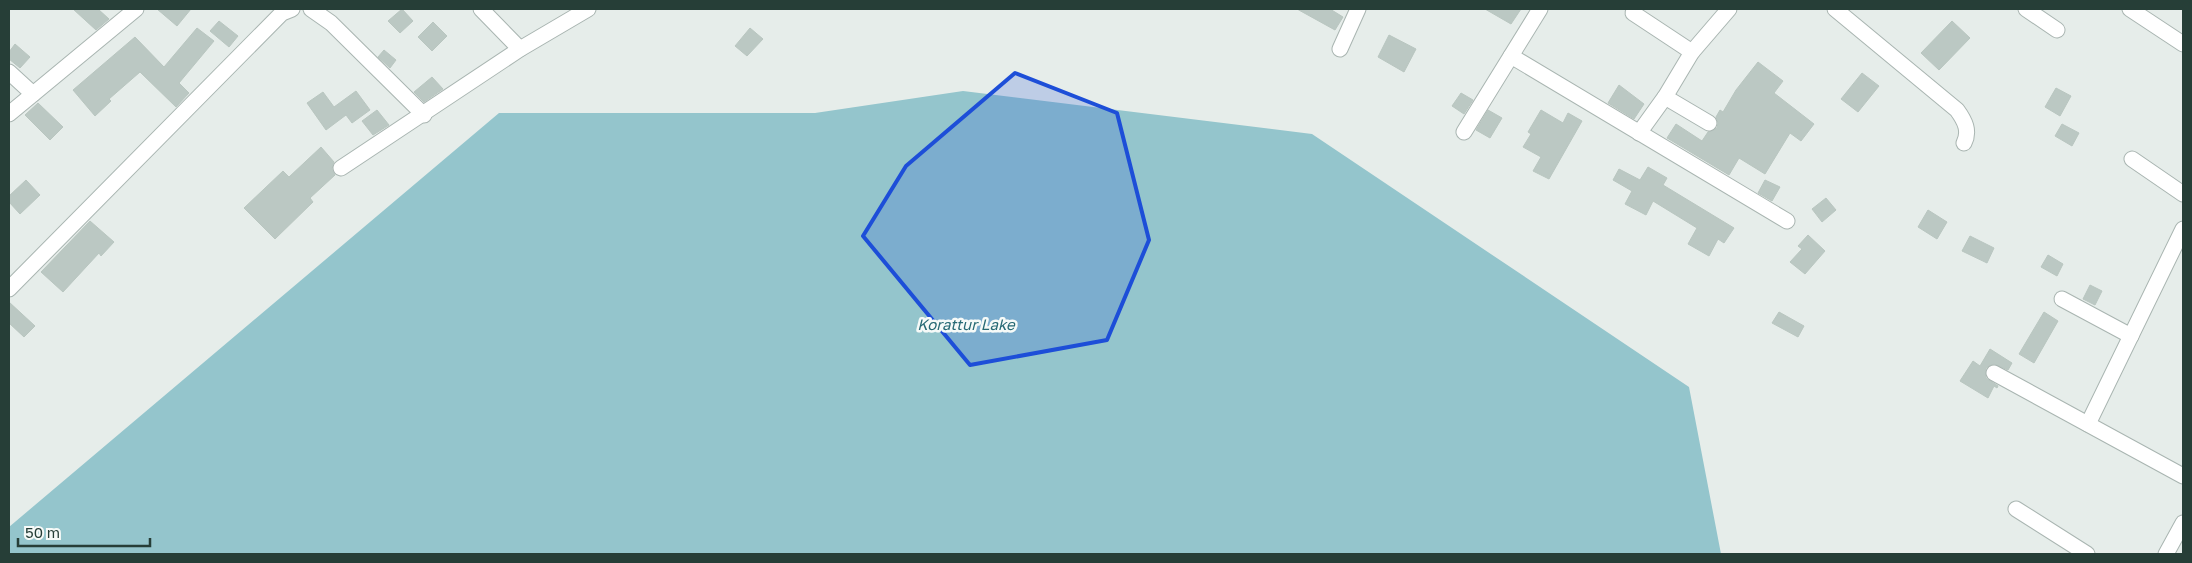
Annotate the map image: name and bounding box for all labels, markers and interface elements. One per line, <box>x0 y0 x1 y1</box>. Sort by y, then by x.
water label: Korattur Lake <box>917 315 1016 333</box>
scale bar <box>18 516 150 548</box>
text: 50 m <box>25 523 60 541</box>

